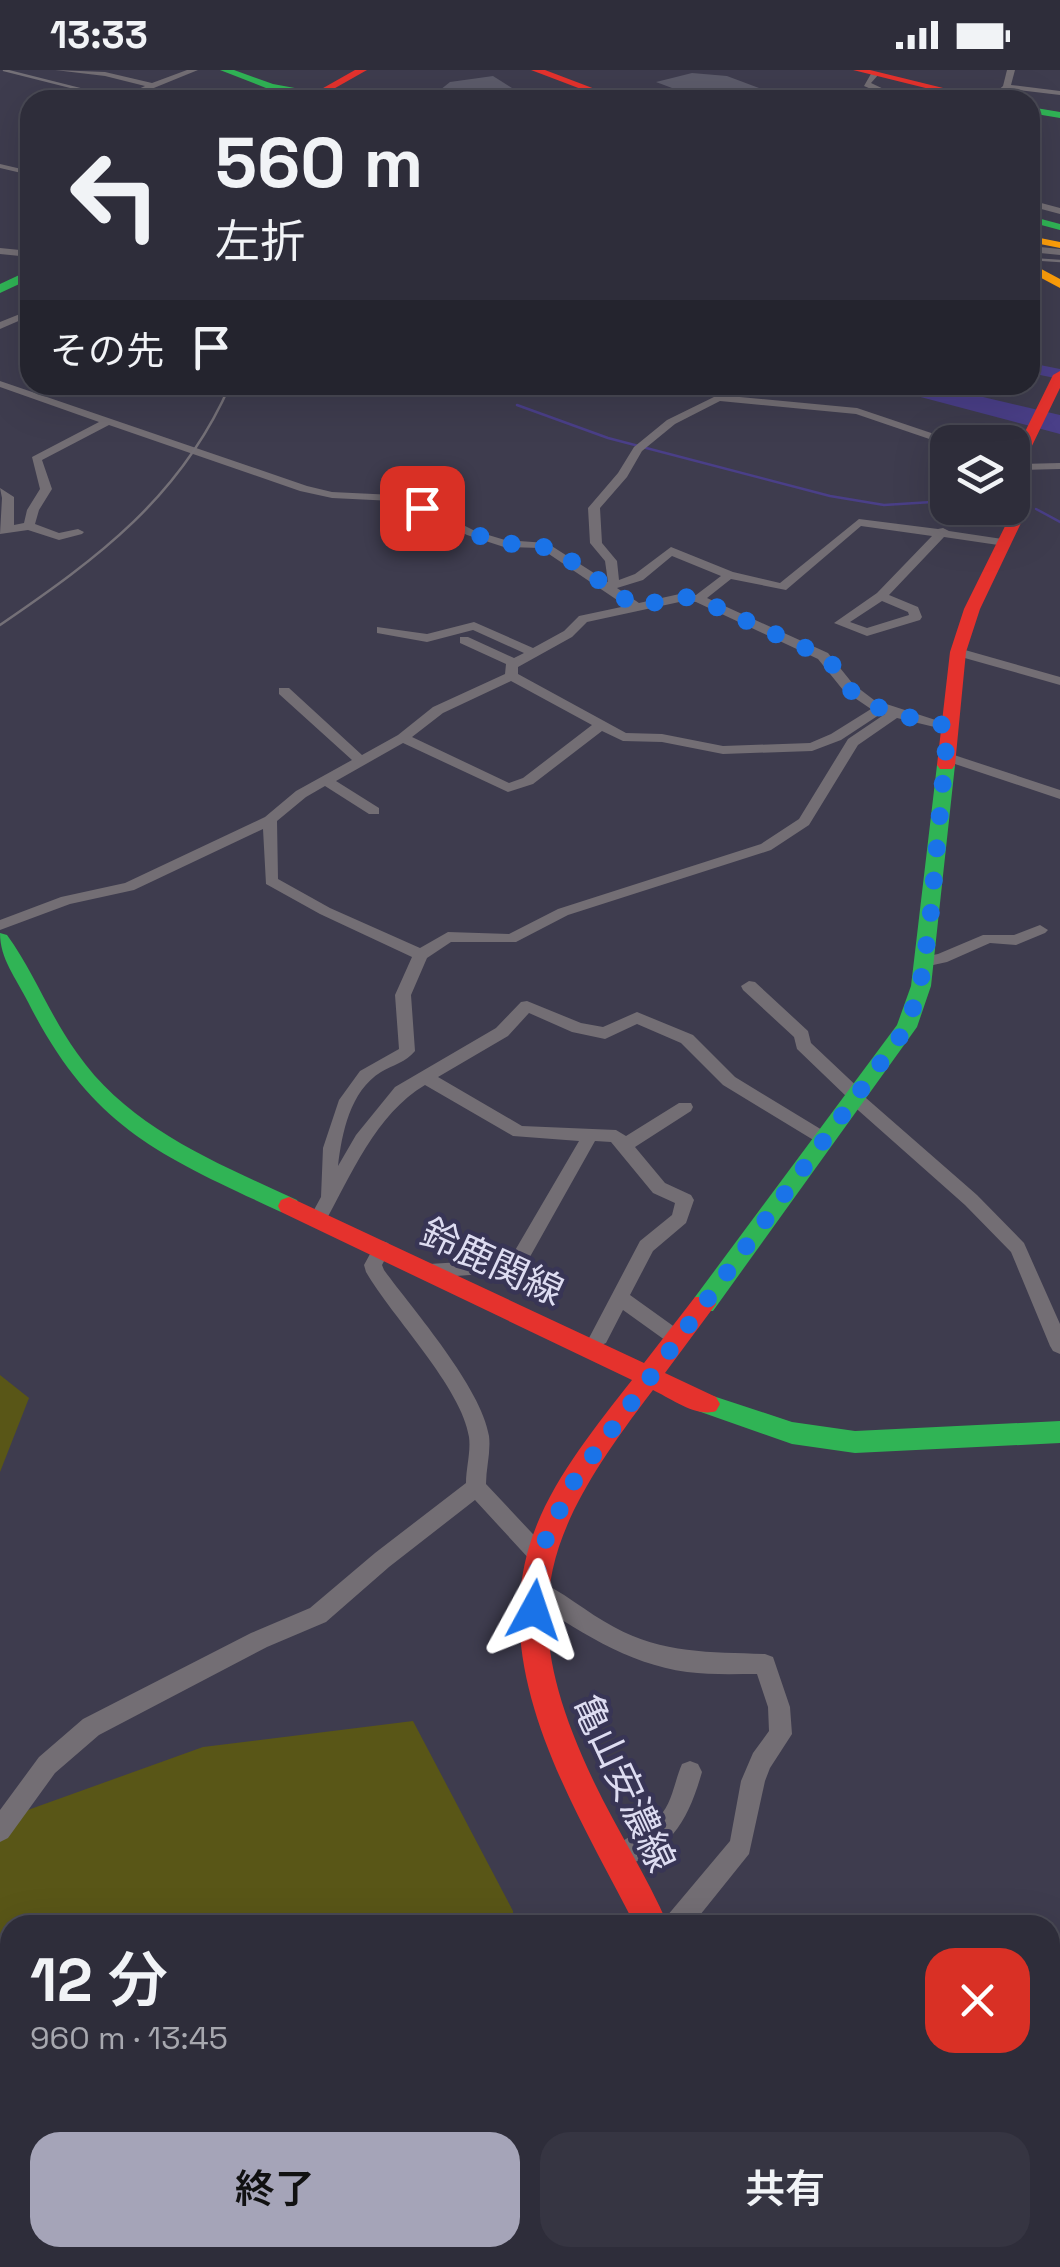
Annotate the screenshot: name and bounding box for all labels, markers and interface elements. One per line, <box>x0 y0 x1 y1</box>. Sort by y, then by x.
text: 13:33 <box>50 11 148 59</box>
text: 560 m <box>215 118 423 207</box>
icon: left <box>50 130 180 260</box>
text: 左折 <box>215 213 305 270</box>
icon: arrive <box>184 320 239 375</box>
text: その先 <box>50 327 164 375</box>
map controls <box>930 425 1030 525</box>
button: layers <box>930 425 1030 525</box>
pin <box>380 466 465 551</box>
icon: arrive <box>395 481 450 536</box>
street label: 鈴鹿関線 <box>413 1208 571 1316</box>
position arrow <box>482 1558 586 1662</box>
street label: 亀山安濃線 <box>562 1687 686 1879</box>
text: 12 分 <box>30 1942 168 2019</box>
button: close <box>925 1948 1030 2053</box>
text: 960 m · 13:45 <box>30 2018 228 2058</box>
button: 終了 <box>30 2132 520 2247</box>
button: 共有 <box>540 2132 1030 2247</box>

